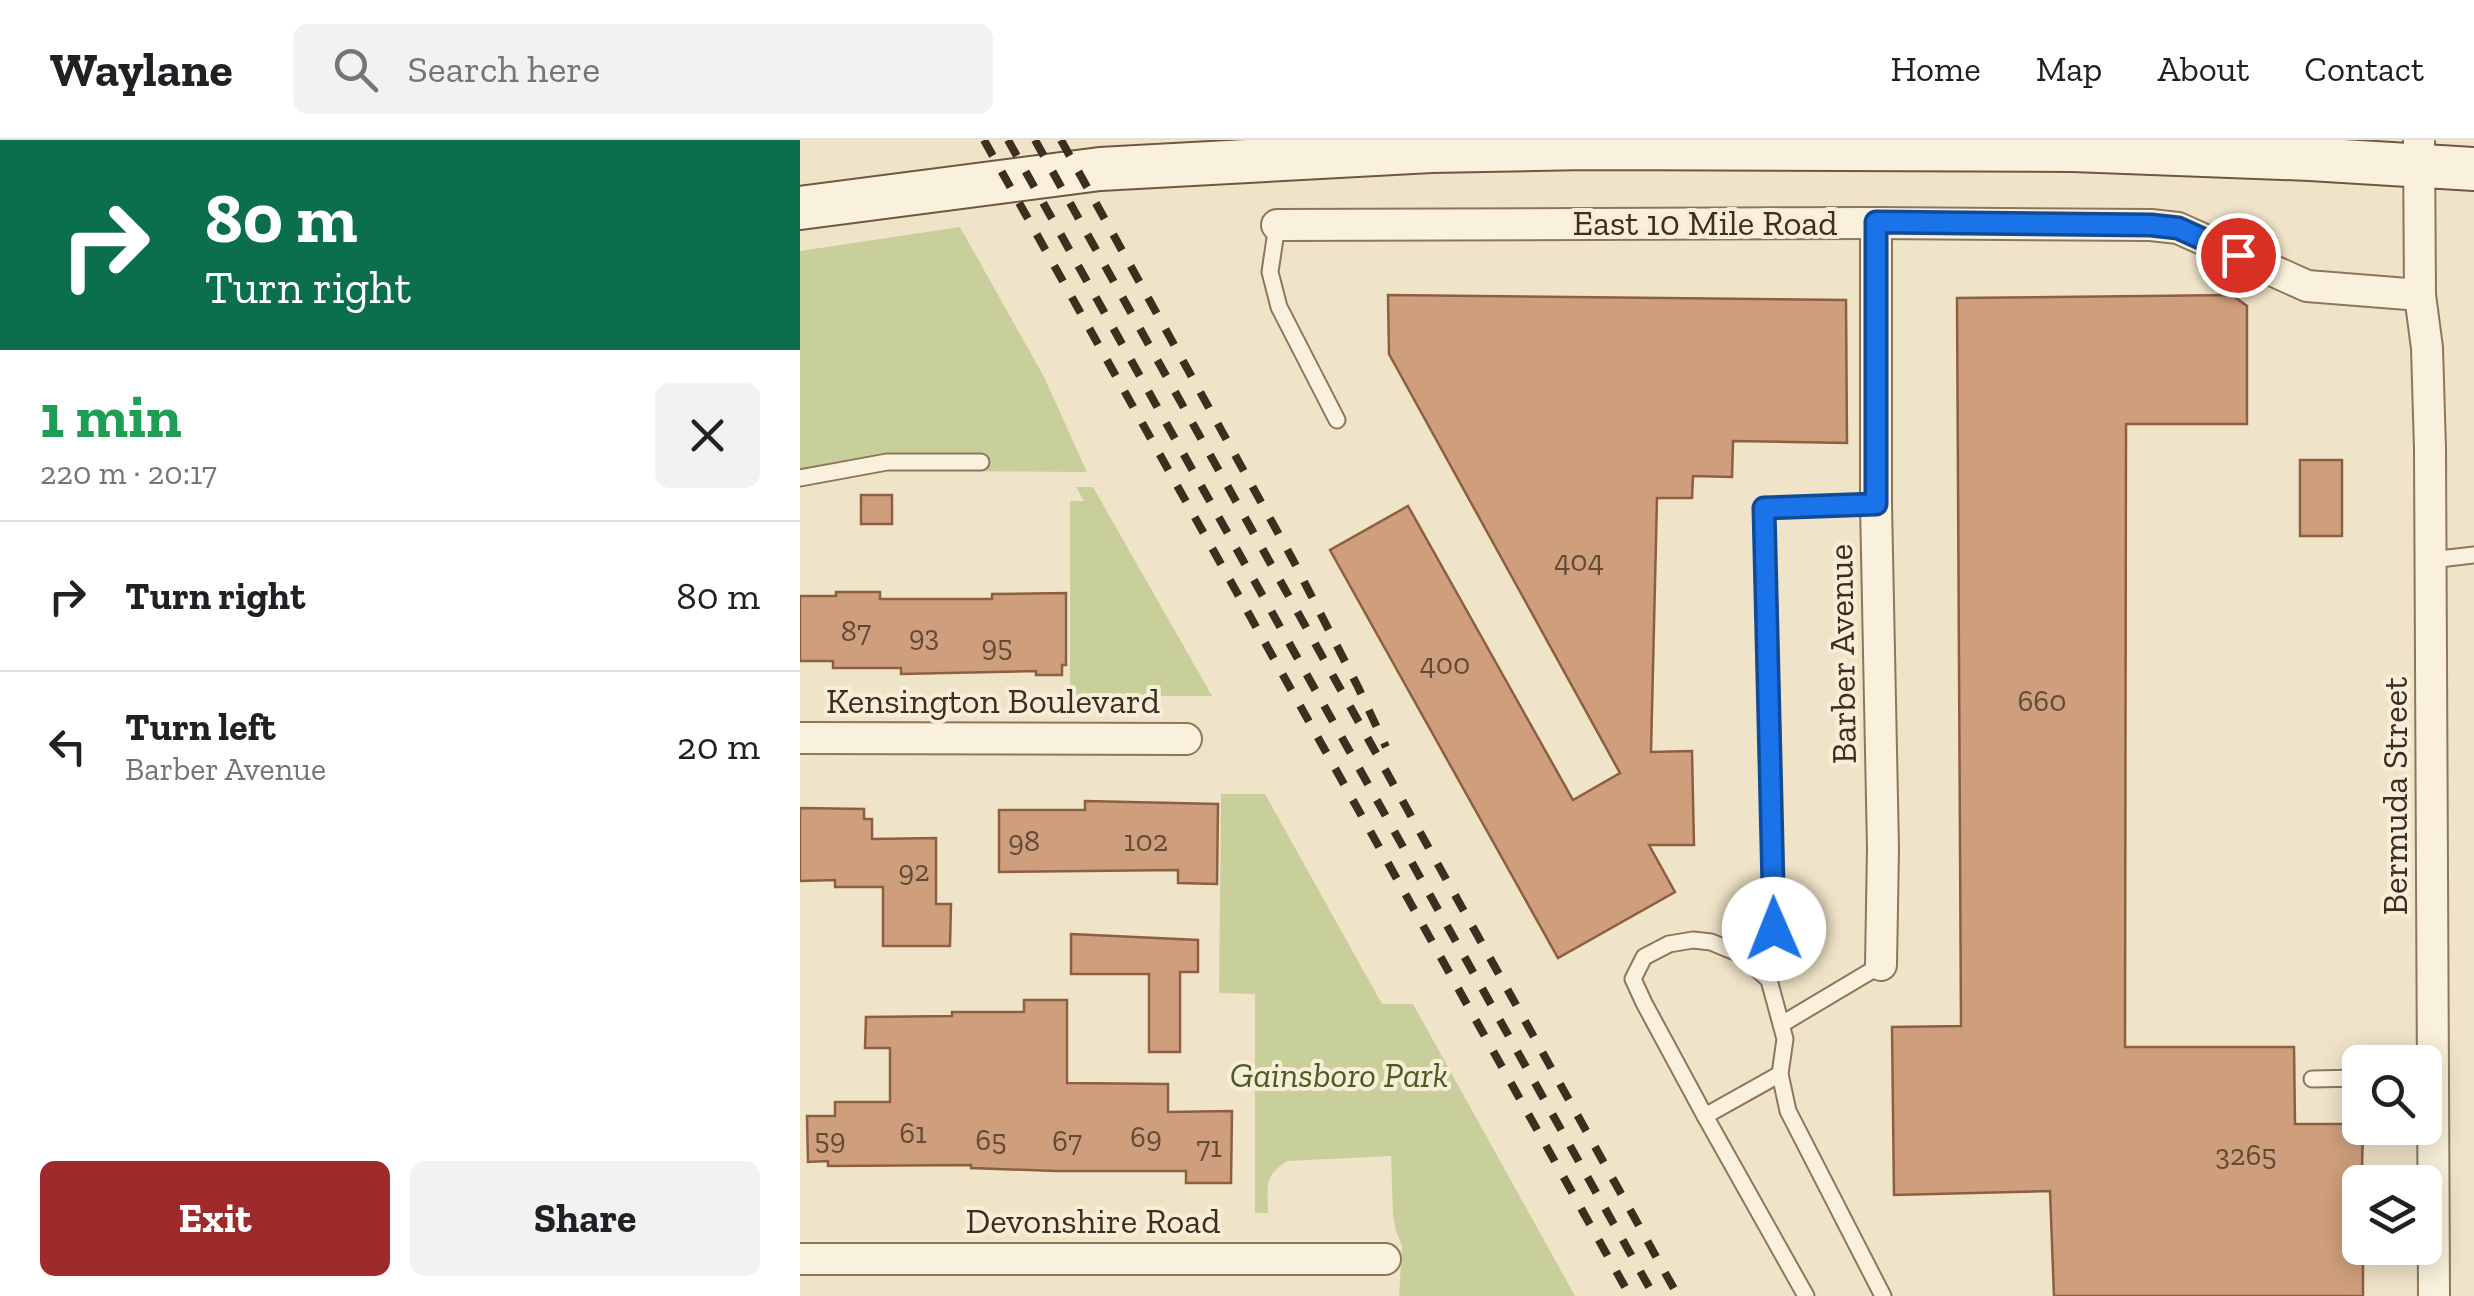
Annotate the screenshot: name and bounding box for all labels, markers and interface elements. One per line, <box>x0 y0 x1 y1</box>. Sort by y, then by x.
search box <box>293 24 993 114</box>
text: Waylane <box>50 41 233 98</box>
icon: search <box>328 42 383 97</box>
text: Search here <box>408 46 600 92</box>
text: Home <box>1890 48 1981 90</box>
text: Map <box>2036 48 2102 90</box>
text: About <box>2157 48 2249 90</box>
text: Contact <box>2304 48 2424 90</box>
text: 80 m <box>205 176 357 260</box>
icon: right <box>40 180 170 310</box>
street label: East 10 Mile Road <box>1573 202 1837 244</box>
pin <box>2196 213 2281 298</box>
icon: arrive <box>2211 228 2266 283</box>
text: Turn right <box>205 261 411 315</box>
text: 1 min <box>40 380 182 452</box>
button: close <box>655 383 760 488</box>
text: 220 m · 20:17 <box>40 454 217 492</box>
house number: 404 <box>1554 543 1604 579</box>
street label: Barber Avenue <box>1819 544 1865 764</box>
icon: right <box>40 569 95 624</box>
text: Turn right <box>125 573 305 619</box>
text: 80 m <box>676 573 760 619</box>
house number: 87 <box>841 613 871 649</box>
house number: 93 <box>909 618 939 654</box>
house number: 95 <box>981 628 1013 664</box>
house number: 400 <box>1420 646 1470 682</box>
street label: Bermuda Street <box>2374 677 2416 915</box>
street label: Kensington Boulevard <box>826 680 1160 722</box>
house number: 660 <box>2017 683 2067 719</box>
text: Turn left <box>125 704 276 750</box>
icon: left <box>40 719 95 774</box>
text: 20 m <box>677 723 760 769</box>
text: Barber Avenue <box>125 750 326 788</box>
house number: 98 <box>1008 823 1040 859</box>
house number: 102 <box>1124 823 1168 859</box>
house number: 92 <box>898 853 930 889</box>
position arrow <box>1722 877 1826 981</box>
map controls <box>2342 1045 2442 1265</box>
button: search <box>2342 1045 2442 1145</box>
park label: Gainsboro Park <box>1230 1054 1448 1096</box>
house number: 61 <box>899 1115 927 1151</box>
house number: 69 <box>1130 1119 1162 1155</box>
house number: 59 <box>814 1121 846 1157</box>
house number: 65 <box>975 1122 1007 1158</box>
house number: 67 <box>1052 1123 1082 1159</box>
house number: 71 <box>1196 1129 1222 1165</box>
house number: 3265 <box>2215 1137 2277 1173</box>
button: Exit <box>40 1161 390 1276</box>
button: Share <box>410 1161 760 1276</box>
button: layers <box>2342 1165 2442 1265</box>
street label: Devonshire Road <box>966 1200 1220 1242</box>

